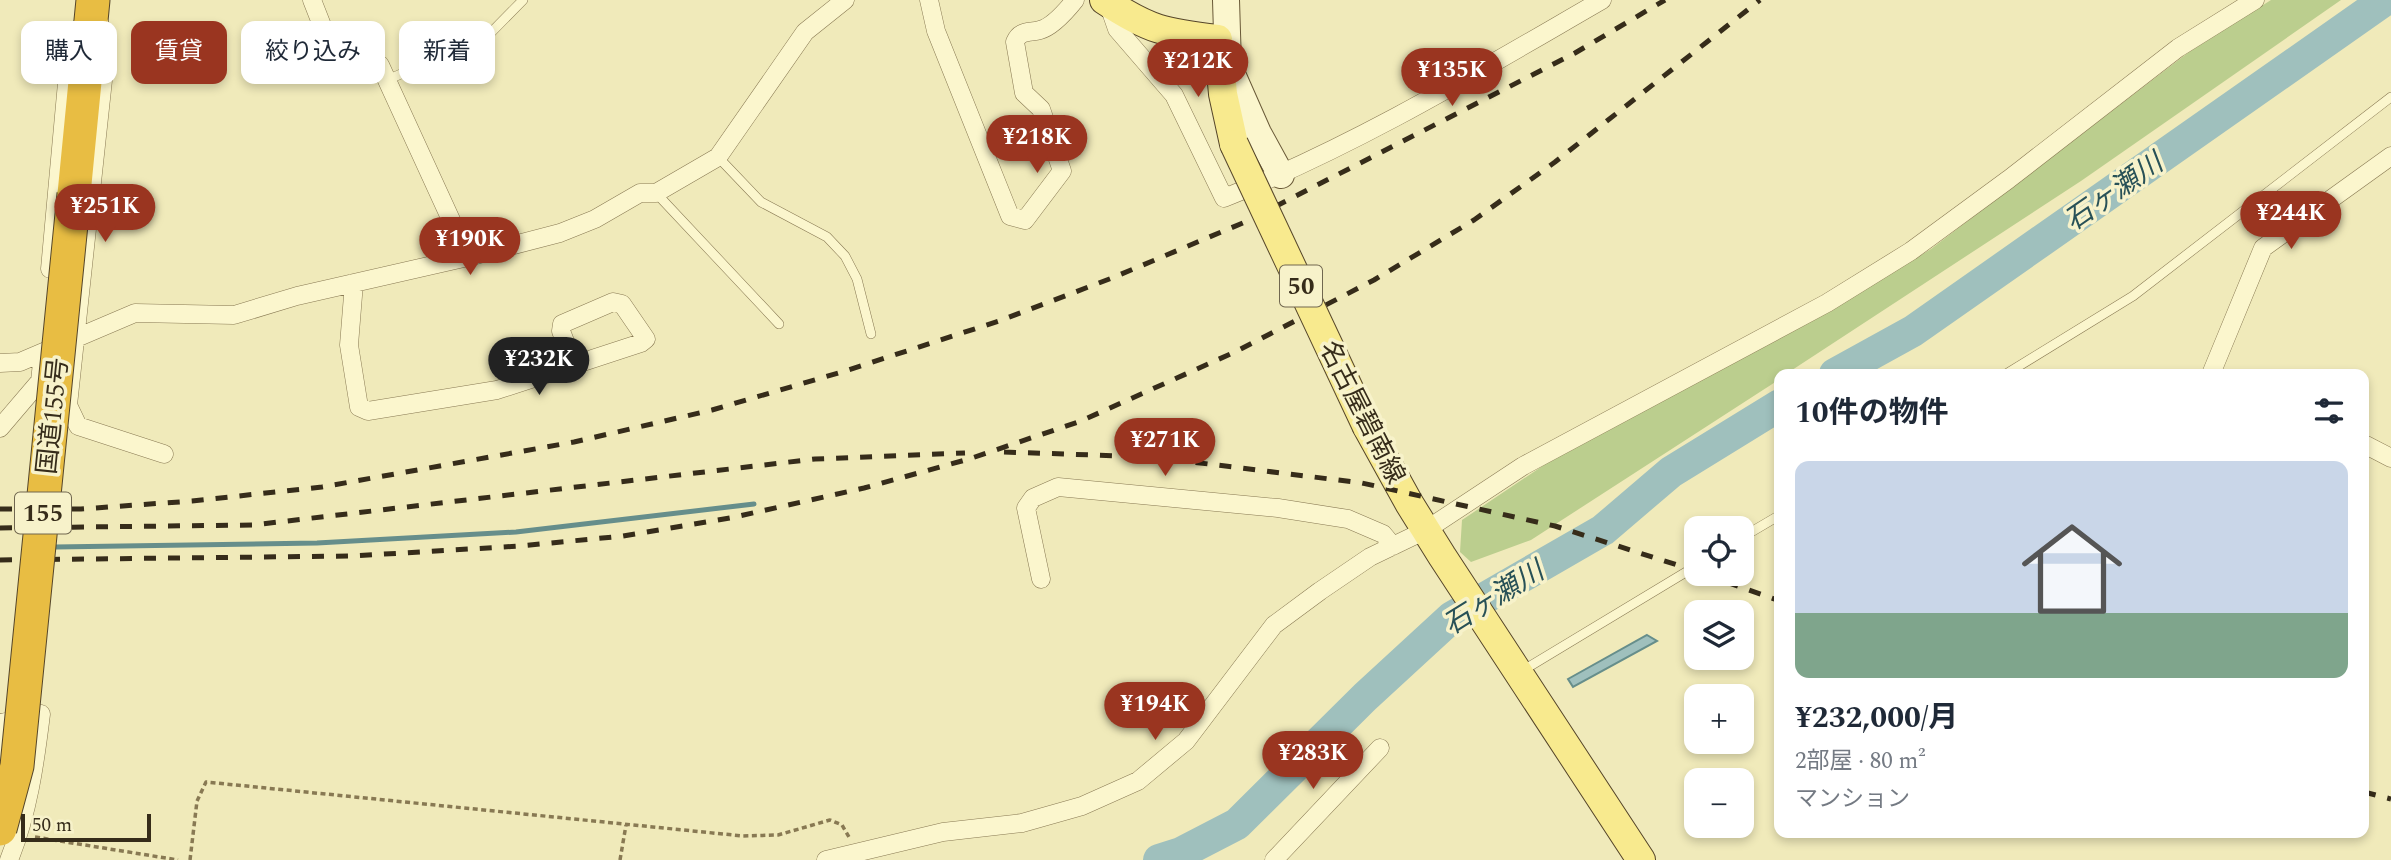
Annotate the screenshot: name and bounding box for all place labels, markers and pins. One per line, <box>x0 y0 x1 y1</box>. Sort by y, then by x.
pin: ¥212K <box>1149 40 1247 99</box>
pin: ¥135K <box>1403 48 1501 108</box>
pin: ¥218K <box>988 116 1086 175</box>
pin: ¥251K <box>56 184 154 244</box>
pin: ¥244K <box>2242 191 2340 251</box>
pin: ¥190K <box>421 218 519 277</box>
pin: ¥232K <box>490 338 588 397</box>
pin: ¥271K <box>1116 419 1214 478</box>
pin: ¥194K <box>1106 682 1204 742</box>
pin: ¥283K <box>1264 732 1362 791</box>

